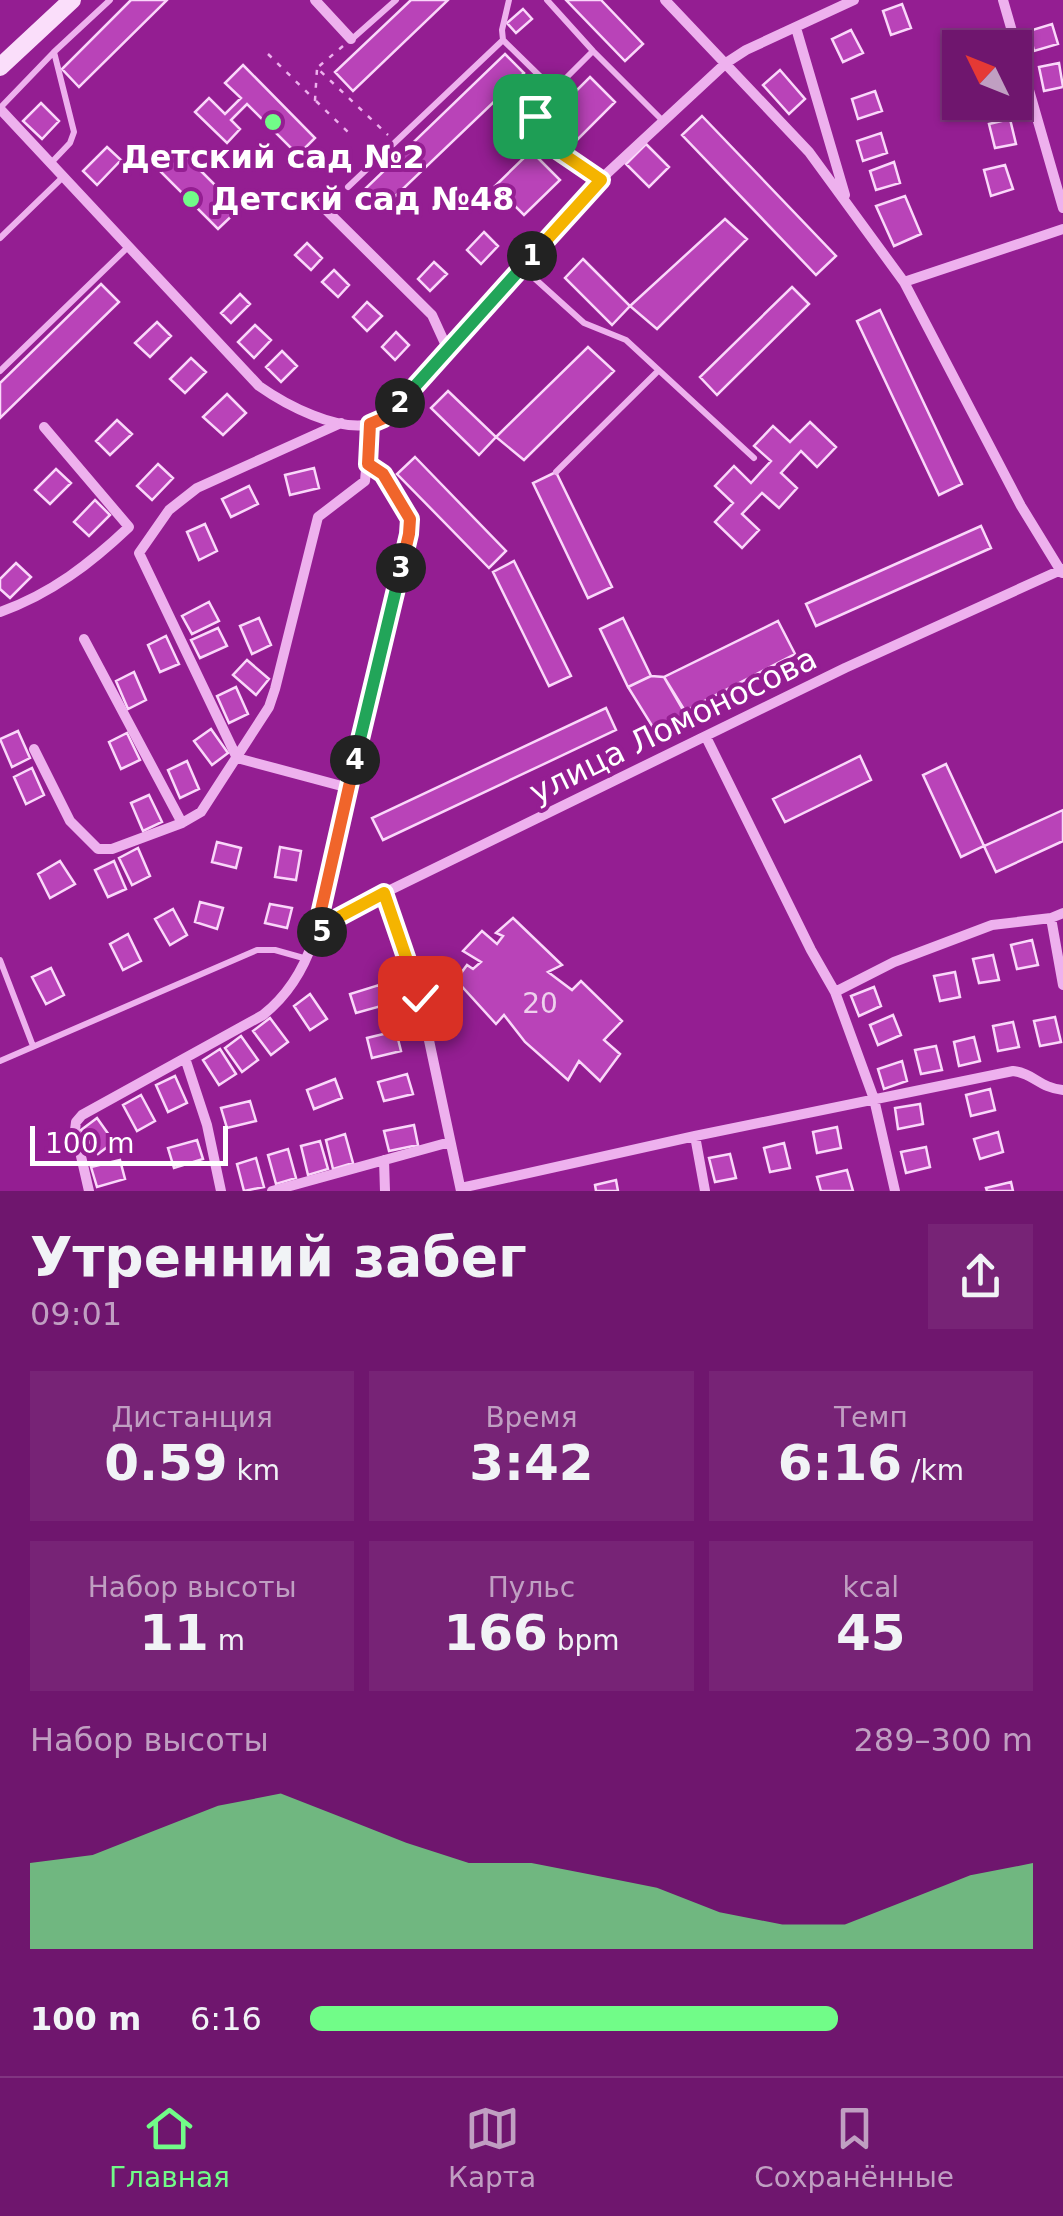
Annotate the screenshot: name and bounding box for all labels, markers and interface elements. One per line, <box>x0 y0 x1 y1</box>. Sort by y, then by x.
north arrow <box>942 30 1032 120</box>
map controls <box>942 30 1032 120</box>
pin <box>493 74 578 159</box>
icon: arrive <box>508 89 563 144</box>
marker: Детский сад №2 <box>262 111 284 133</box>
place label: Детский сад №2 <box>121 138 425 176</box>
place label: Детскй сад №48 <box>211 180 515 218</box>
marker: Детскй сад №48 <box>180 188 202 210</box>
pin: 1 <box>507 231 557 281</box>
text: 1 <box>522 239 542 272</box>
pin: 2 <box>375 378 425 428</box>
text: 2 <box>390 386 410 419</box>
pin: 3 <box>376 543 426 593</box>
text: 3 <box>391 551 411 584</box>
street label: улица Ломоносова <box>523 639 823 811</box>
pin: 4 <box>330 735 380 785</box>
text: 4 <box>345 743 365 776</box>
pin: 5 <box>297 907 347 957</box>
text: 5 <box>312 915 332 948</box>
pin <box>378 956 463 1041</box>
icon: check <box>393 971 448 1026</box>
house number: 20 <box>522 987 558 1020</box>
scale bar <box>30 1121 228 1166</box>
text: 100 m <box>45 1127 135 1160</box>
button: share <box>928 1224 1033 1329</box>
text: Утренний забег <box>30 1225 527 1289</box>
text: 09:01 <box>30 1295 122 1333</box>
text: Дистанция <box>111 1401 273 1434</box>
text: Время <box>485 1401 578 1434</box>
text: Темп <box>834 1401 908 1434</box>
text: 0.59 <box>104 1434 228 1492</box>
text: 3:42 <box>469 1434 594 1492</box>
text: 6:16 <box>778 1434 902 1492</box>
text: km <box>228 1454 280 1487</box>
text: /km <box>902 1454 964 1487</box>
text: Набор высоты <box>88 1571 297 1604</box>
text: Пульс <box>488 1571 575 1604</box>
text: kcal <box>843 1571 899 1604</box>
text: 11 <box>139 1604 209 1662</box>
text: 166 <box>443 1604 548 1662</box>
text: 45 <box>836 1604 906 1662</box>
text: m <box>209 1624 245 1657</box>
text: bpm <box>548 1624 620 1657</box>
text: Набор высоты <box>30 1721 269 1759</box>
text: 289–300 m <box>854 1721 1033 1759</box>
text: 100 m <box>30 2000 141 2038</box>
text: 6:16 <box>190 2000 262 2038</box>
tab: Главная <box>109 2101 230 2194</box>
tab: Карта <box>448 2101 536 2194</box>
tab: Сохранённые <box>754 2101 954 2194</box>

